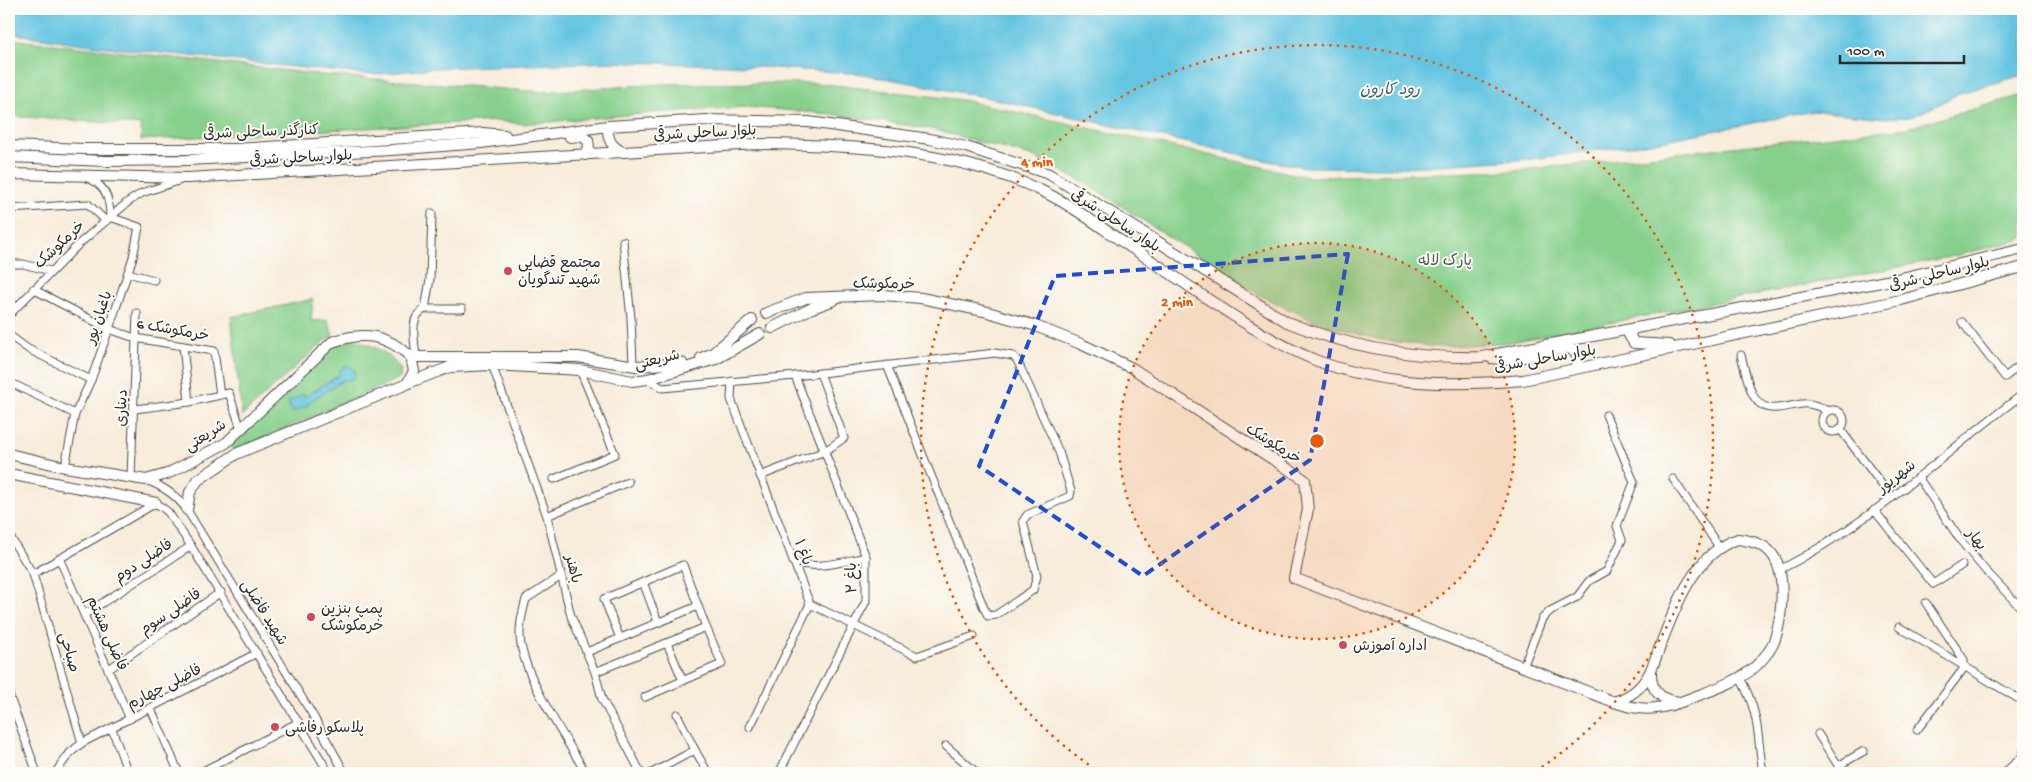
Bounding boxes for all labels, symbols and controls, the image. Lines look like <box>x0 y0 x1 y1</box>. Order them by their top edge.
scale bar <box>1840 32 1963 64</box>
text: 100 m <box>1846 43 1885 61</box>
water label: رود کارون <box>1360 81 1420 101</box>
street label: کنارگذر ساحلی شرقی <box>203 118 319 144</box>
street label: بلوار ساحلی شرقی <box>653 118 757 146</box>
street label: بلوار ساحلی شرقی <box>249 143 353 171</box>
text: 4 min <box>1020 154 1054 172</box>
street label: بلوار ساحلی شرقی <box>1067 183 1165 257</box>
street label: خرمکوشک <box>31 218 89 273</box>
street label: بلوار ساحلی شرقی <box>1886 250 1992 296</box>
park label: پارک لاله <box>1418 253 1472 271</box>
place label: مجتمع قضایی شهید تندگویان <box>518 255 601 290</box>
marker: مجتمع قضایی شهید تندگویان <box>502 265 514 277</box>
street label: خرمکوشک <box>853 275 915 295</box>
street label: باغبان پور <box>82 289 117 348</box>
text: 2 min <box>1161 294 1194 312</box>
street label: خرمکوشک 6 <box>135 316 210 346</box>
street label: بلوار ساحلی شرقی <box>1492 338 1598 378</box>
street label: شریعتی <box>633 347 682 375</box>
street label: دیناری <box>113 389 133 427</box>
street label: شریعتی <box>182 417 230 457</box>
street label: خرمکوشک <box>1242 421 1304 469</box>
centre of rings <box>1308 432 1326 450</box>
street label: شهریور <box>1874 457 1920 499</box>
street label: بهار <box>1961 525 1990 555</box>
street label: فاضلی دوم <box>111 536 177 588</box>
street label: باغ ۱ <box>789 537 816 568</box>
street label: باهنر <box>559 552 584 585</box>
street label: باغ ۲ <box>843 562 862 594</box>
street label: شهید فاضلی <box>236 577 291 649</box>
street label: فاضلی سوم <box>137 586 206 641</box>
street label: فاضلی هشتم <box>81 594 131 674</box>
place label: پمپ بنزین خرمکوشک <box>321 601 383 636</box>
marker: پمپ بنزین خرمکوشک <box>305 611 317 623</box>
street label: صباحی <box>54 630 82 675</box>
place label: اداره آموزش <box>1353 637 1427 656</box>
marker: اداره آموزش <box>1337 639 1349 651</box>
street label: فاضلی چهارم <box>125 661 205 714</box>
place label: پلاسکو رفاشی <box>285 720 364 738</box>
marker: پلاسکو رفاشی <box>269 721 281 733</box>

